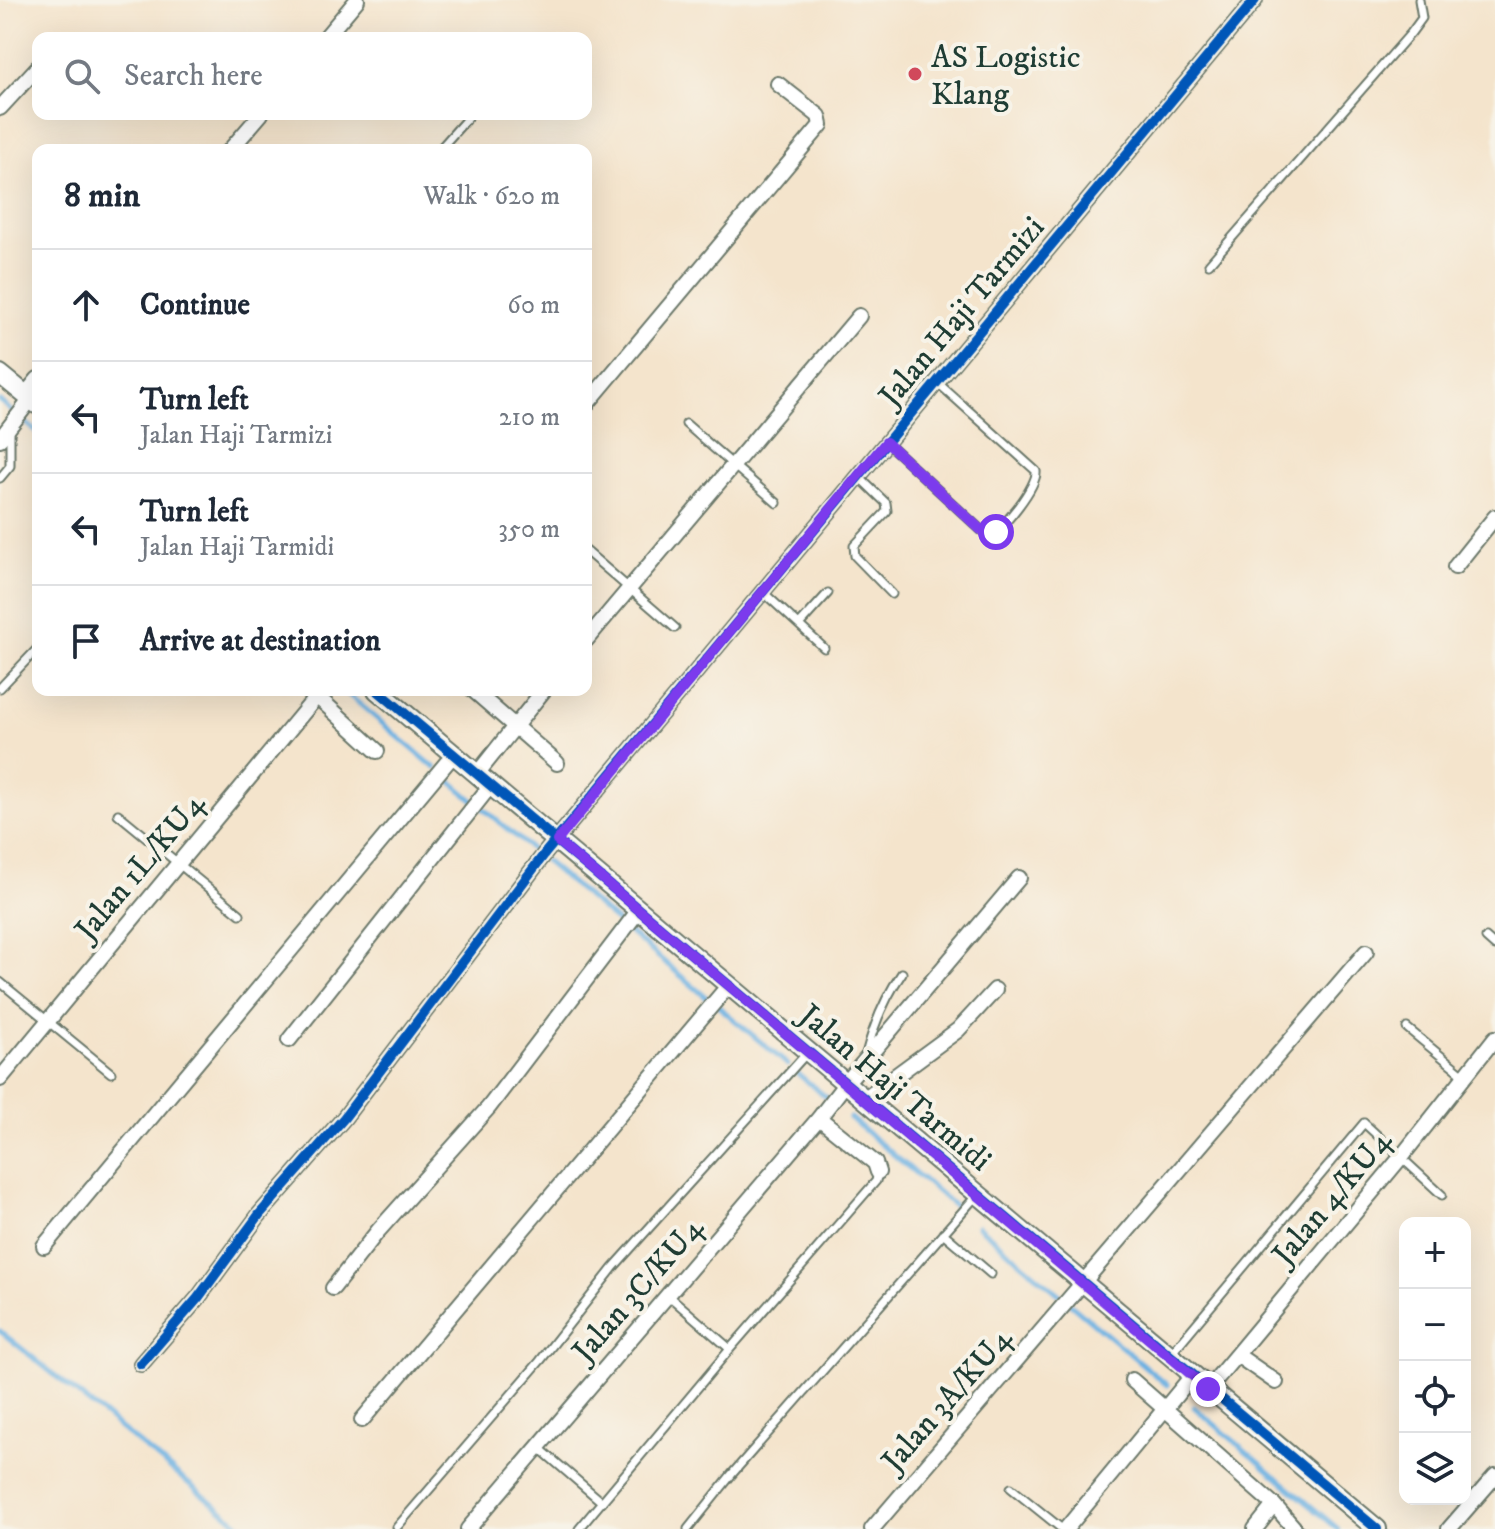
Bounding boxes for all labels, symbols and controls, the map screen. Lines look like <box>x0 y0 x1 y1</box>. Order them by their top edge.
search box <box>32 32 592 120</box>
place label: AS Logistic Klang <box>931 38 1080 115</box>
icon: search <box>60 54 104 98</box>
text: Search here <box>124 58 263 95</box>
marker: AS Logistic Klang <box>906 65 924 83</box>
text: 8 min <box>64 175 140 217</box>
text: Walk · 620 m <box>423 180 560 213</box>
street label: Jalan Haji Tarmizi <box>869 209 1054 418</box>
icon: ahead <box>64 283 108 327</box>
text: Continue <box>140 287 250 324</box>
text: 60 m <box>507 289 560 322</box>
text: Turn left <box>140 382 249 419</box>
icon: left <box>64 395 108 439</box>
text: 210 m <box>499 401 560 434</box>
text: Jalan Haji Tarmizi <box>140 419 333 452</box>
text: Turn left <box>140 494 249 531</box>
icon: left <box>64 507 108 551</box>
text: 350 m <box>498 513 560 546</box>
route start <box>978 514 1014 550</box>
text: Jalan Haji Tarmidi <box>140 531 334 564</box>
icon: arrive <box>64 619 108 663</box>
text: Arrive at destination <box>140 623 381 660</box>
street label: Jalan 1L/KU4 <box>65 785 214 952</box>
street label: Jalan Haji Tarmidi <box>788 994 999 1181</box>
street label: Jalan 4/KU4 <box>1262 1122 1401 1277</box>
street label: Jalan 3C/KU4 <box>563 1209 713 1373</box>
map controls <box>1399 1217 1471 1505</box>
button: + <box>1399 1217 1471 1289</box>
button: − <box>1399 1289 1471 1361</box>
street label: Jalan 3A/KU4 <box>872 1319 1022 1483</box>
button: locate <box>1399 1361 1471 1433</box>
route end <box>1190 1371 1226 1407</box>
button: layers <box>1399 1433 1471 1505</box>

